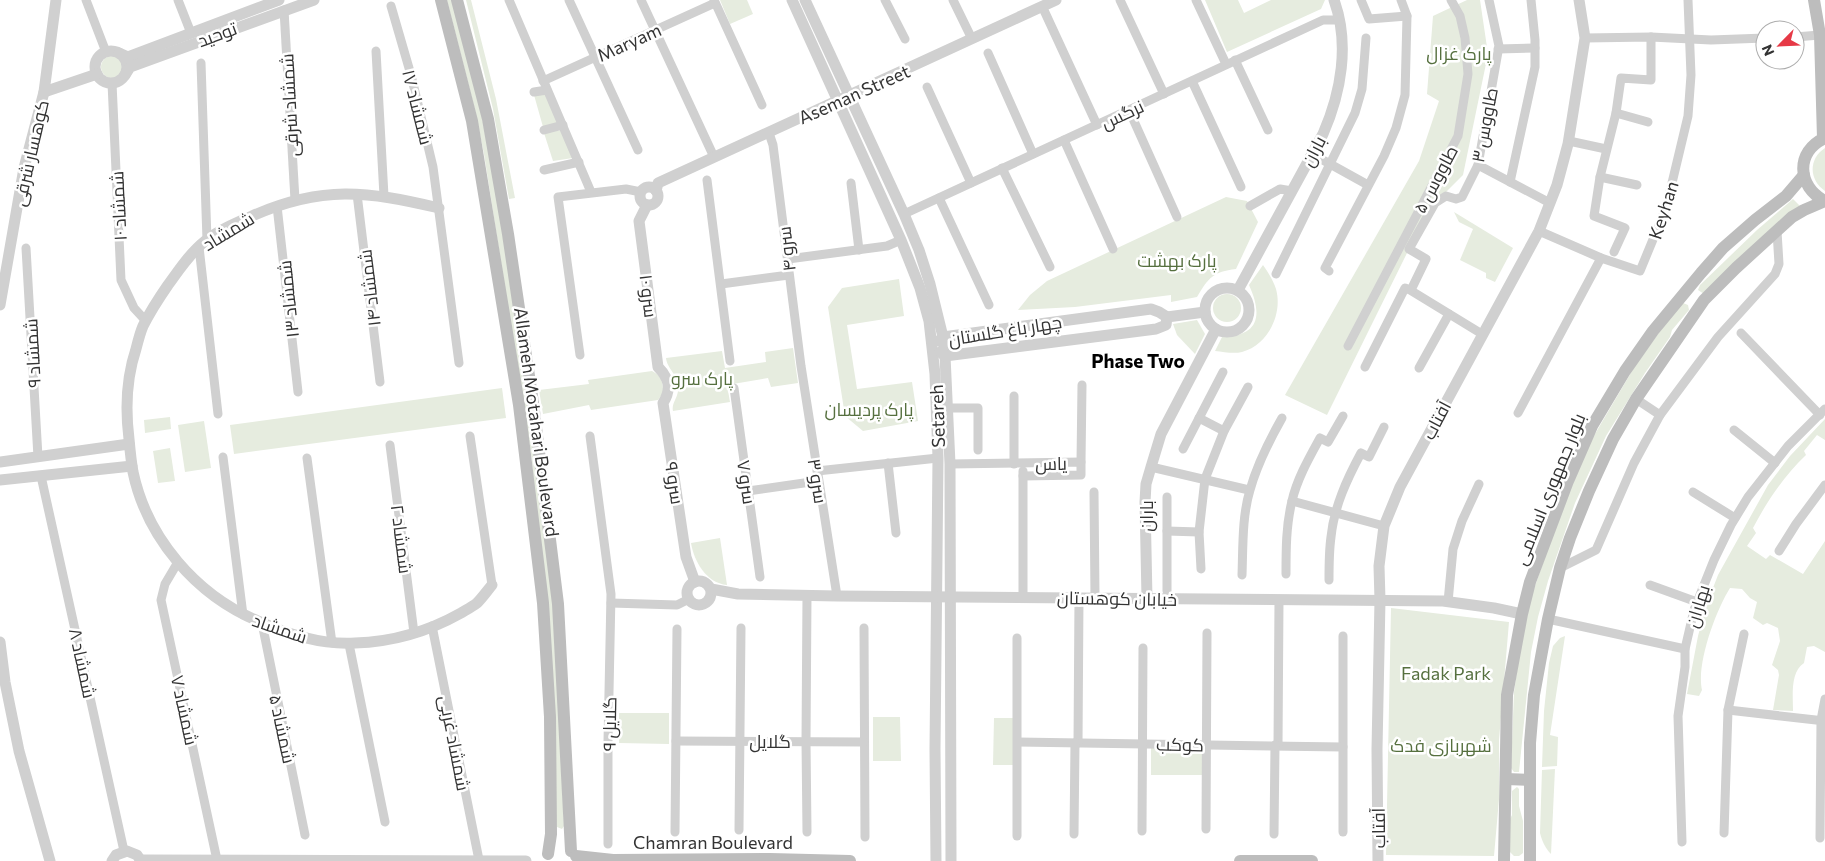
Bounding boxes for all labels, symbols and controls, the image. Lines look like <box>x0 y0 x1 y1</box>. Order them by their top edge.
street label: توحید <box>194 17 240 52</box>
street label: Maryam <box>594 18 664 66</box>
north arrow <box>1755 20 1805 70</box>
park label: پارک غزال <box>1426 42 1492 66</box>
text: N <box>1758 42 1778 59</box>
street label: شمشاد شرقی <box>275 53 304 157</box>
street label: Aseman Street <box>795 60 913 128</box>
street label: شمشاد ۱۷ <box>398 67 438 147</box>
street label: طاووس ۳ <box>1466 86 1503 164</box>
street label: نرگس <box>1097 95 1147 134</box>
street label: کوهسار شرقی <box>7 98 54 208</box>
street label: باران <box>1296 132 1331 171</box>
street label: طاووس ۵ <box>1408 141 1463 217</box>
street label: شمشاد ۱۰ <box>105 170 131 242</box>
street label: Keyhan <box>1643 178 1683 242</box>
street label: شمشاد <box>198 207 258 255</box>
street label: سرو ۴ <box>772 225 801 273</box>
street label: شمشاد ۱۴ <box>353 248 385 328</box>
park label: پارک بهشت <box>1137 249 1217 273</box>
street label: شمشاد ۱۳ <box>273 259 303 339</box>
street label: سرو ۱۰ <box>634 273 663 319</box>
street label: Allameh Motahari Boulevard <box>510 306 564 538</box>
street label: چهار باغ گلستان <box>947 310 1064 352</box>
street label: شمشاد ۹ <box>19 318 45 388</box>
district label: Phase Two <box>1091 349 1185 372</box>
park label: پارک سرو <box>671 367 733 391</box>
street label: Setareh <box>925 384 949 448</box>
street label: آفتاب <box>1417 397 1455 443</box>
park label: پارک پردیسان <box>825 398 914 422</box>
street label: بلوار جمهوری اسلامی <box>1509 410 1590 568</box>
street label: یاس <box>1035 452 1067 475</box>
street label: سرو ۳ <box>803 457 832 505</box>
street label: سرو ۷ <box>732 458 761 506</box>
street label: سرو ۹ <box>660 460 689 506</box>
street label: باران <box>1135 500 1158 532</box>
street label: شمشاد ۲ <box>387 503 417 575</box>
street label: بهاران <box>1680 582 1715 630</box>
street label: خیابان کوهستان <box>1057 586 1177 611</box>
street label: شمشاد <box>250 608 310 648</box>
street label: شمشاد ۸ <box>65 626 101 700</box>
park label: Fadak Park <box>1401 662 1491 684</box>
street label: شمشاد ۷ <box>167 673 203 747</box>
street label: شمشاد ۵ <box>265 693 301 765</box>
street label: شمشاد غربی <box>434 693 475 793</box>
street label: گلایل ۹ <box>598 697 621 751</box>
street label: گلایل <box>749 730 791 753</box>
street label: کوکب <box>1156 733 1204 756</box>
park label: شهربازی فدک <box>1390 734 1492 757</box>
street label: آفتاب <box>1367 807 1389 848</box>
street label: Chamran Boulevard <box>633 831 793 853</box>

